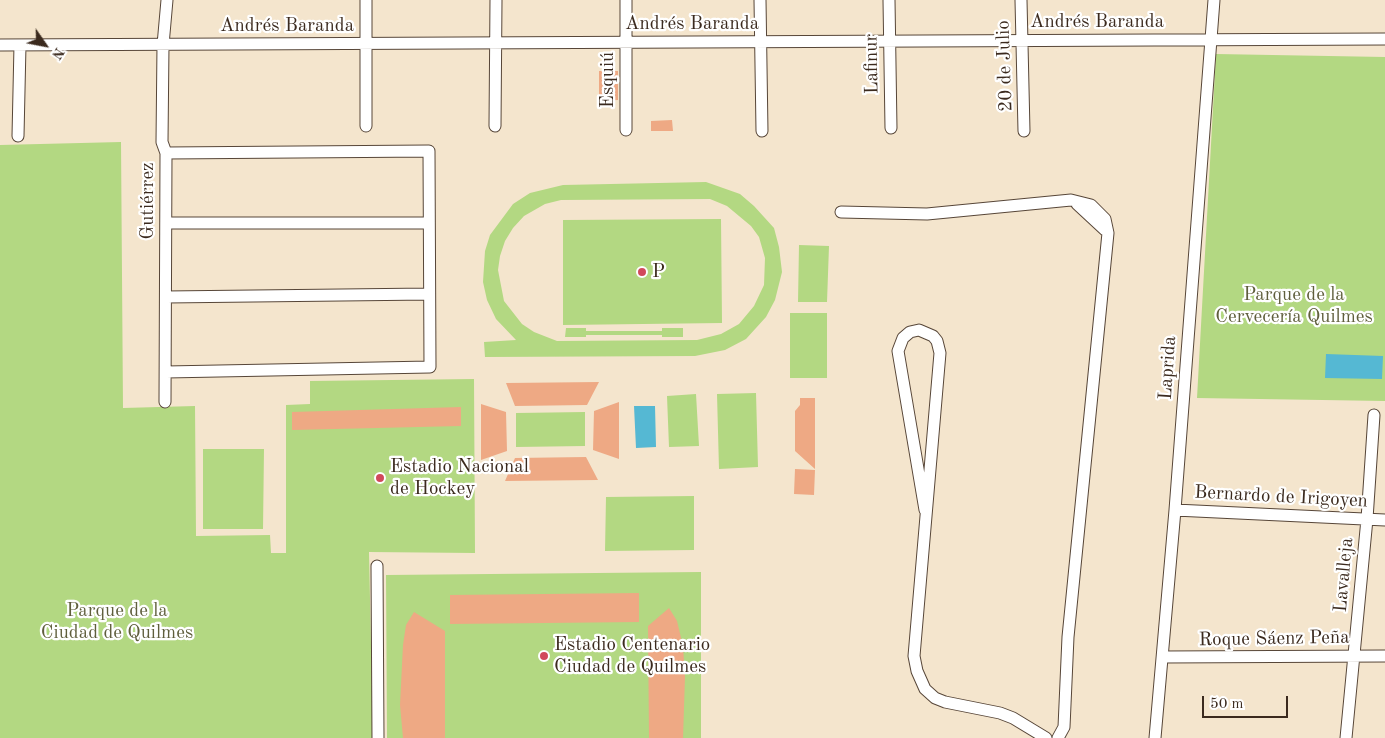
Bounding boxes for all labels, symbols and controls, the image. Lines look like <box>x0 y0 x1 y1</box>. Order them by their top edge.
street label: Andrés Baranda <box>1030 11 1164 33</box>
street label: Andrés Baranda <box>625 13 759 35</box>
street label: Andrés Baranda <box>220 15 354 37</box>
north arrow <box>20 20 70 70</box>
street label: 20 de Julio <box>992 20 1018 112</box>
street label: Lafinur <box>860 34 884 94</box>
text: N <box>49 45 66 61</box>
street label: Esquiú <box>597 52 619 108</box>
street label: Gutiérrez <box>137 162 159 240</box>
place label: P <box>652 261 665 283</box>
marker: P <box>636 266 648 278</box>
park label: Parque de la Cervecería Quilmes <box>1215 284 1373 328</box>
street label: Laprida <box>1154 335 1182 401</box>
place label: Estadio Nacional de Hockey <box>390 456 529 500</box>
marker: Estadio Nacional de Hockey <box>374 472 386 484</box>
street label: Bernardo de Irigoyen <box>1194 481 1368 513</box>
street label: Lavalleja <box>1329 537 1359 613</box>
park label: Parque de la Ciudad de Quilmes <box>41 600 193 644</box>
street label: Roque Sáenz Peña <box>1198 626 1350 652</box>
place label: Estadio Centenario Ciudad de Quilmes <box>554 634 710 678</box>
marker: Estadio Centenario Ciudad de Quilmes <box>538 650 550 662</box>
scale bar <box>1205 686 1291 718</box>
text: 50 m <box>1210 697 1244 712</box>

